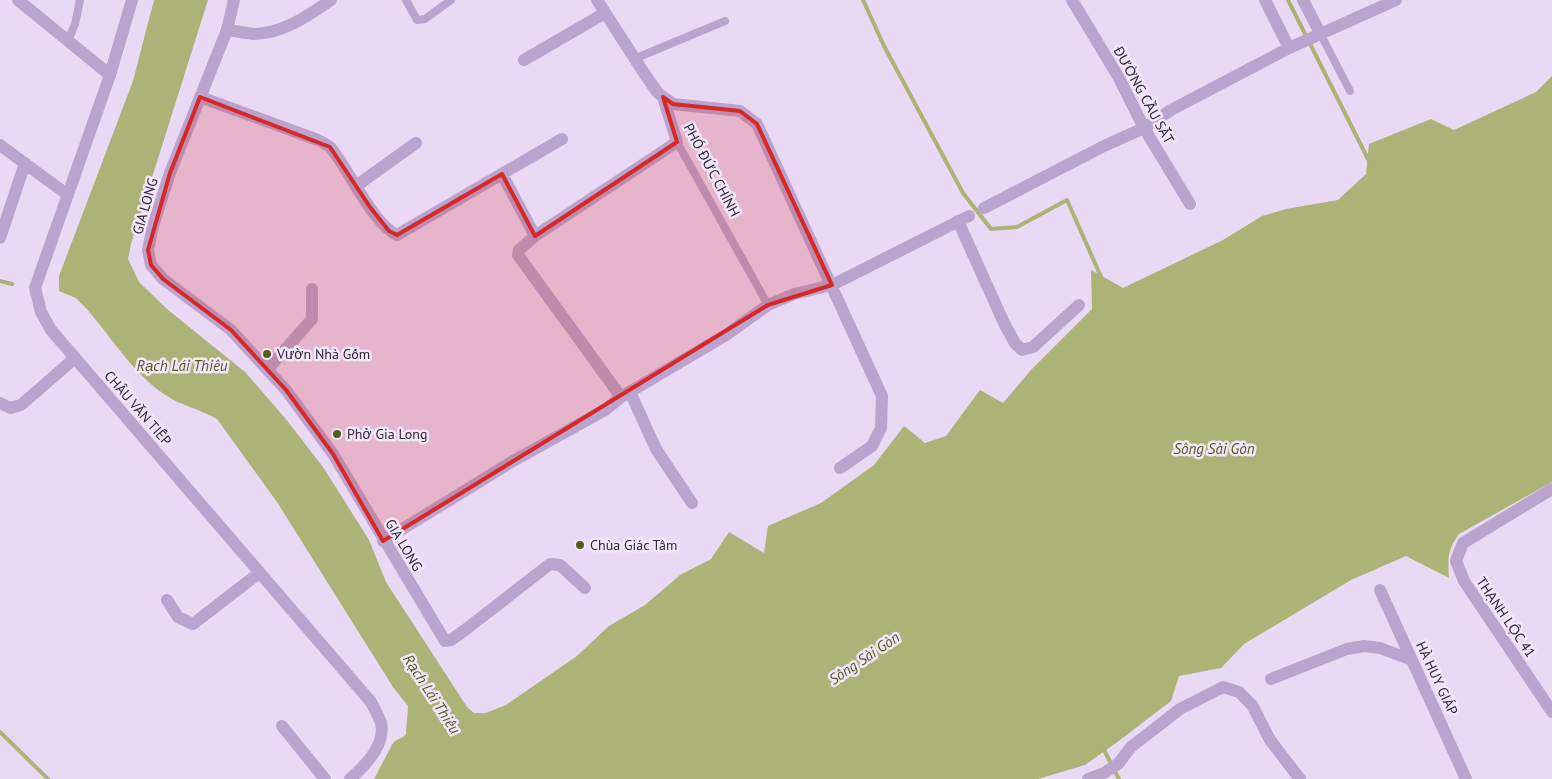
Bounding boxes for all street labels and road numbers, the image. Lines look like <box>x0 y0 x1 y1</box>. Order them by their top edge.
street label: ĐƯỜNG CẦU SẮT <box>1109 42 1178 147</box>
street label: PHÓ ĐỨC CHÍNH <box>680 120 744 220</box>
street label: GIA LONG <box>128 176 162 236</box>
street label: CHÂU VĂN TIẾP <box>101 367 176 449</box>
street label: GIA LONG <box>381 516 427 574</box>
street label: THẠNH LỘC 41 <box>1472 573 1540 661</box>
street label: HÀ HUY GIÁP <box>1412 638 1462 718</box>

